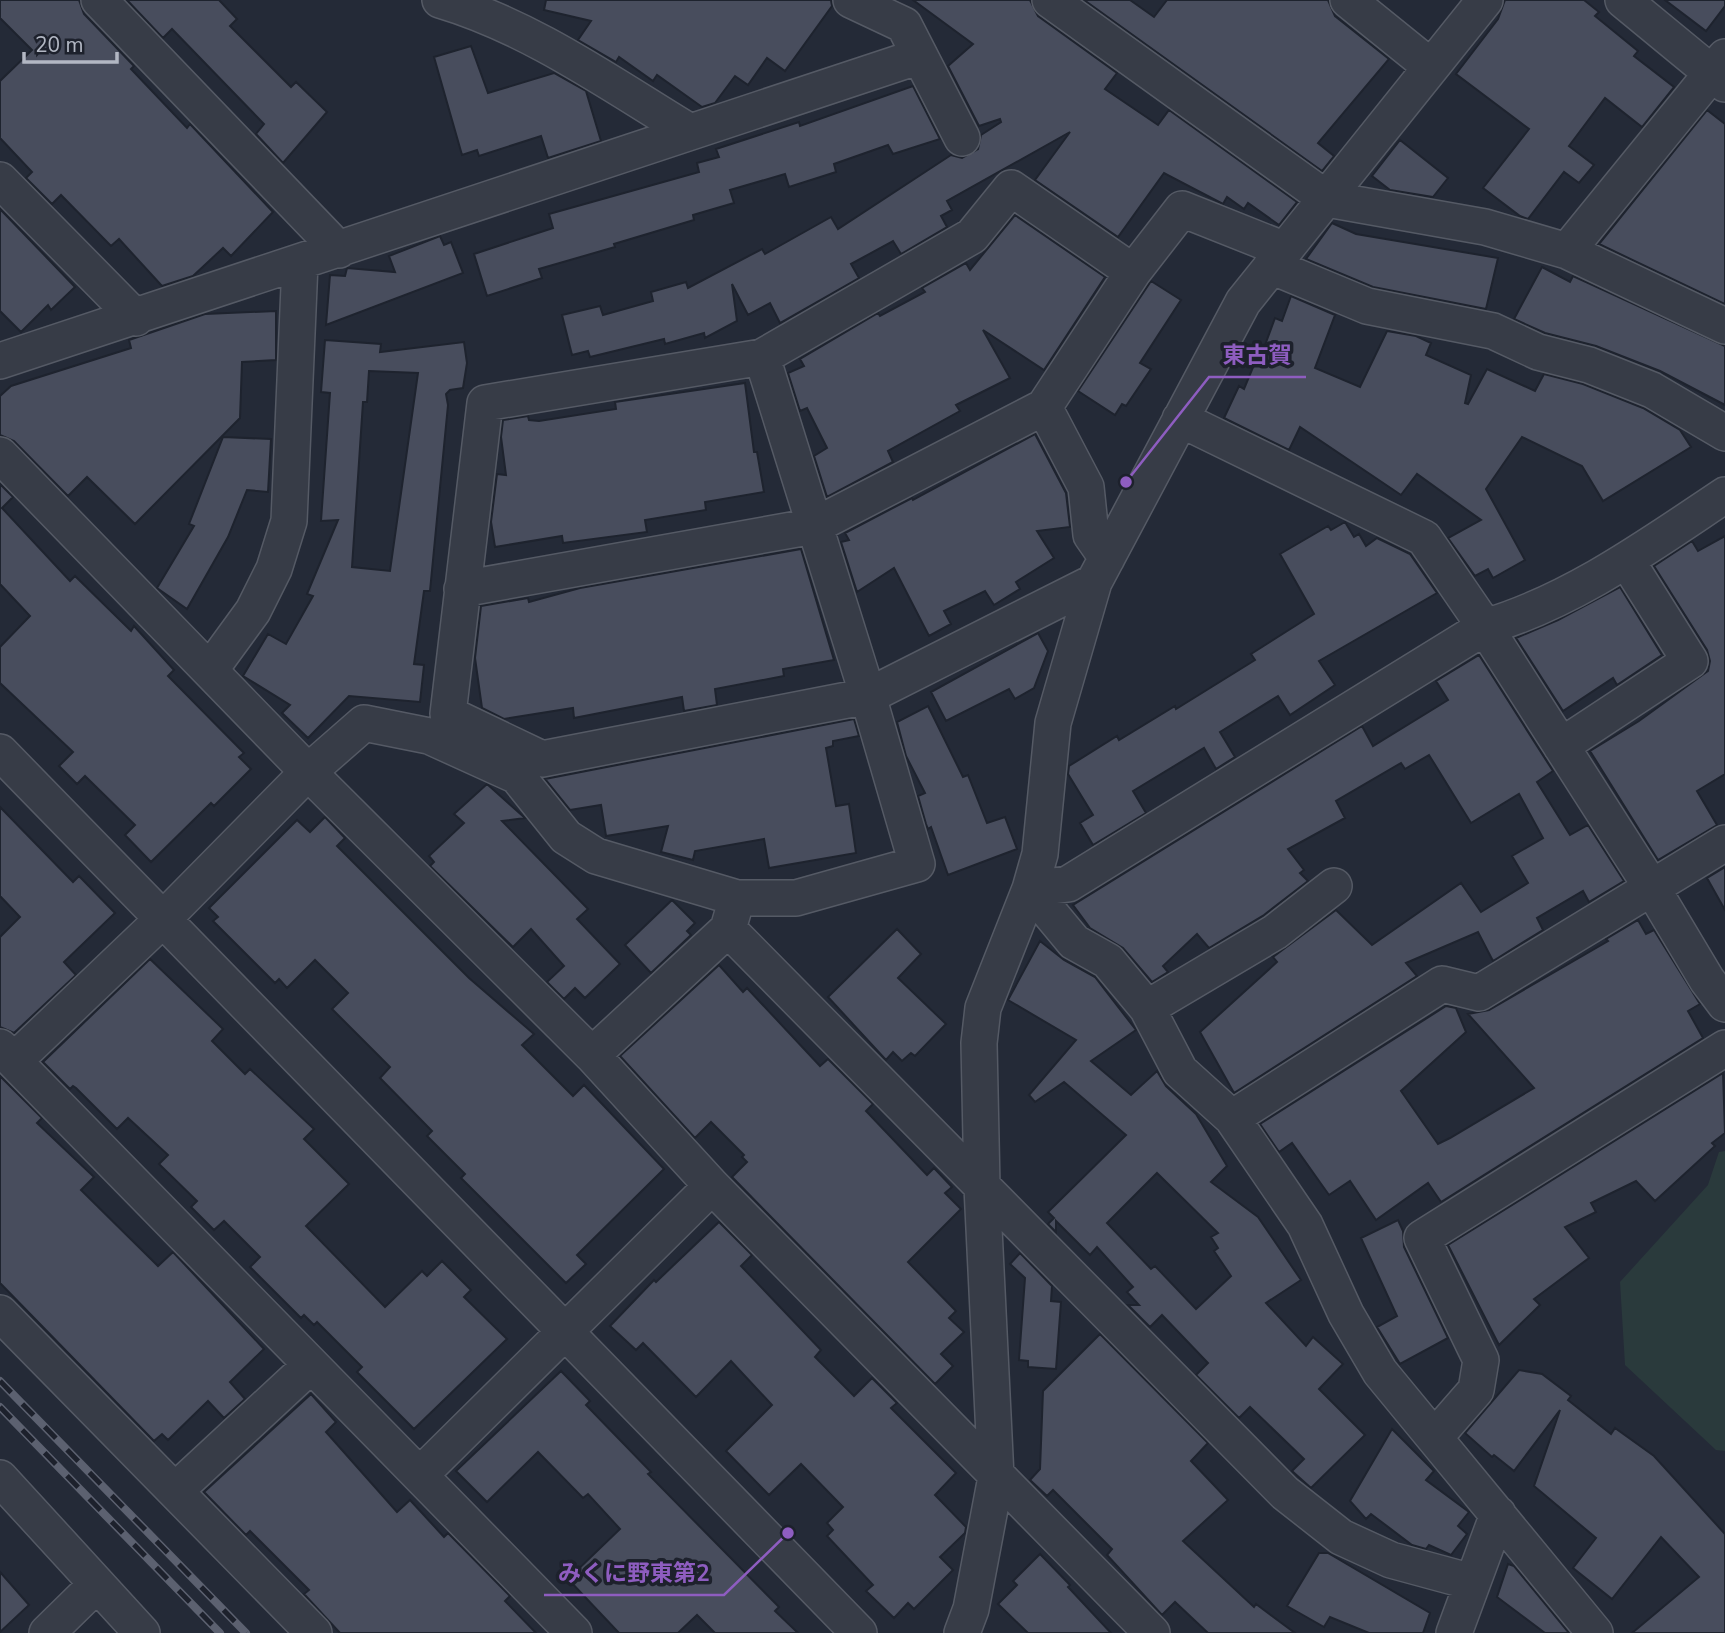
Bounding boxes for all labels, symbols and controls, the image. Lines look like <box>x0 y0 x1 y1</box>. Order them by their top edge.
scale bar <box>24 21 117 65</box>
text: 20 m <box>35 31 84 59</box>
callout: 東古賀 <box>1209 333 1306 377</box>
text: 東古賀 <box>1223 340 1292 371</box>
callout: みくに野東第2 <box>544 1551 724 1595</box>
text: みくに野東第2 <box>558 1558 710 1589</box>

